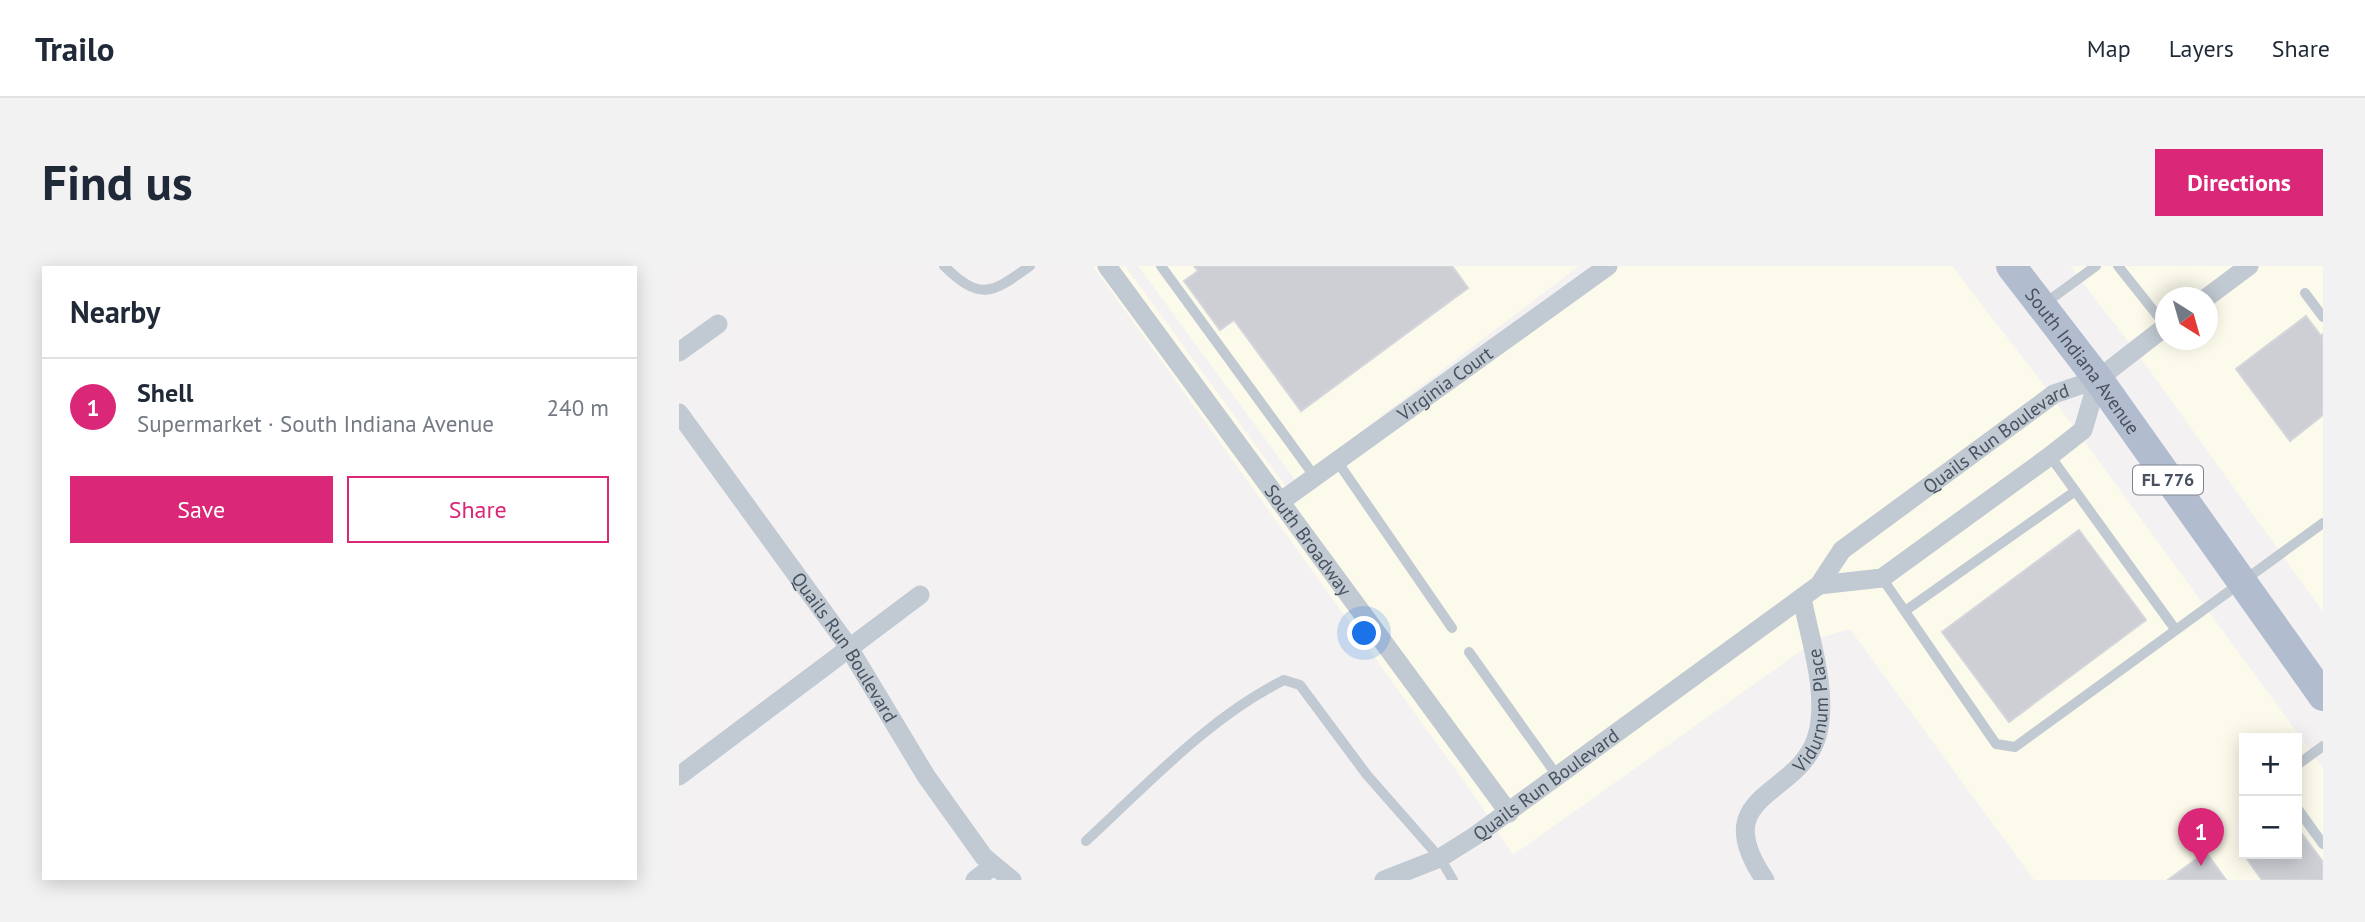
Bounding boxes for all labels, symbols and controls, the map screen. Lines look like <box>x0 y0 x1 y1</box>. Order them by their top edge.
text: Trailo <box>35 27 115 70</box>
text: Map <box>2087 33 2131 64</box>
text: Layers <box>2169 33 2234 64</box>
text: Share <box>2272 33 2330 64</box>
button: Directions <box>2155 149 2323 216</box>
text: Find us <box>42 150 193 214</box>
street label: South Indiana Avenue <box>2020 283 2145 439</box>
north arrow <box>2155 287 2218 350</box>
text: Nearby <box>70 292 160 331</box>
street label: Virginia Court <box>1392 341 1498 426</box>
text: Shell <box>137 376 193 409</box>
street label: Quails Run Boulevard <box>1918 378 2072 498</box>
text: 1 <box>86 393 100 422</box>
text: 240 m <box>547 393 609 422</box>
text: Supermarket · South Indiana Avenue <box>137 409 494 438</box>
road number: FL 776 <box>2133 466 2203 495</box>
button: Save <box>70 476 333 543</box>
button: Share <box>347 476 609 543</box>
street label: South Broadway <box>1260 480 1357 600</box>
street label: Quails Run Boulevard <box>787 567 903 727</box>
your location <box>1347 616 1381 650</box>
street label: Vidurnum Place <box>1787 647 1833 778</box>
street label: Quails Run Boulevard <box>1468 723 1623 846</box>
map controls <box>2239 733 2302 859</box>
button: + <box>2239 733 2302 796</box>
button: − <box>2239 796 2302 859</box>
pin: 1 <box>2178 808 2224 866</box>

